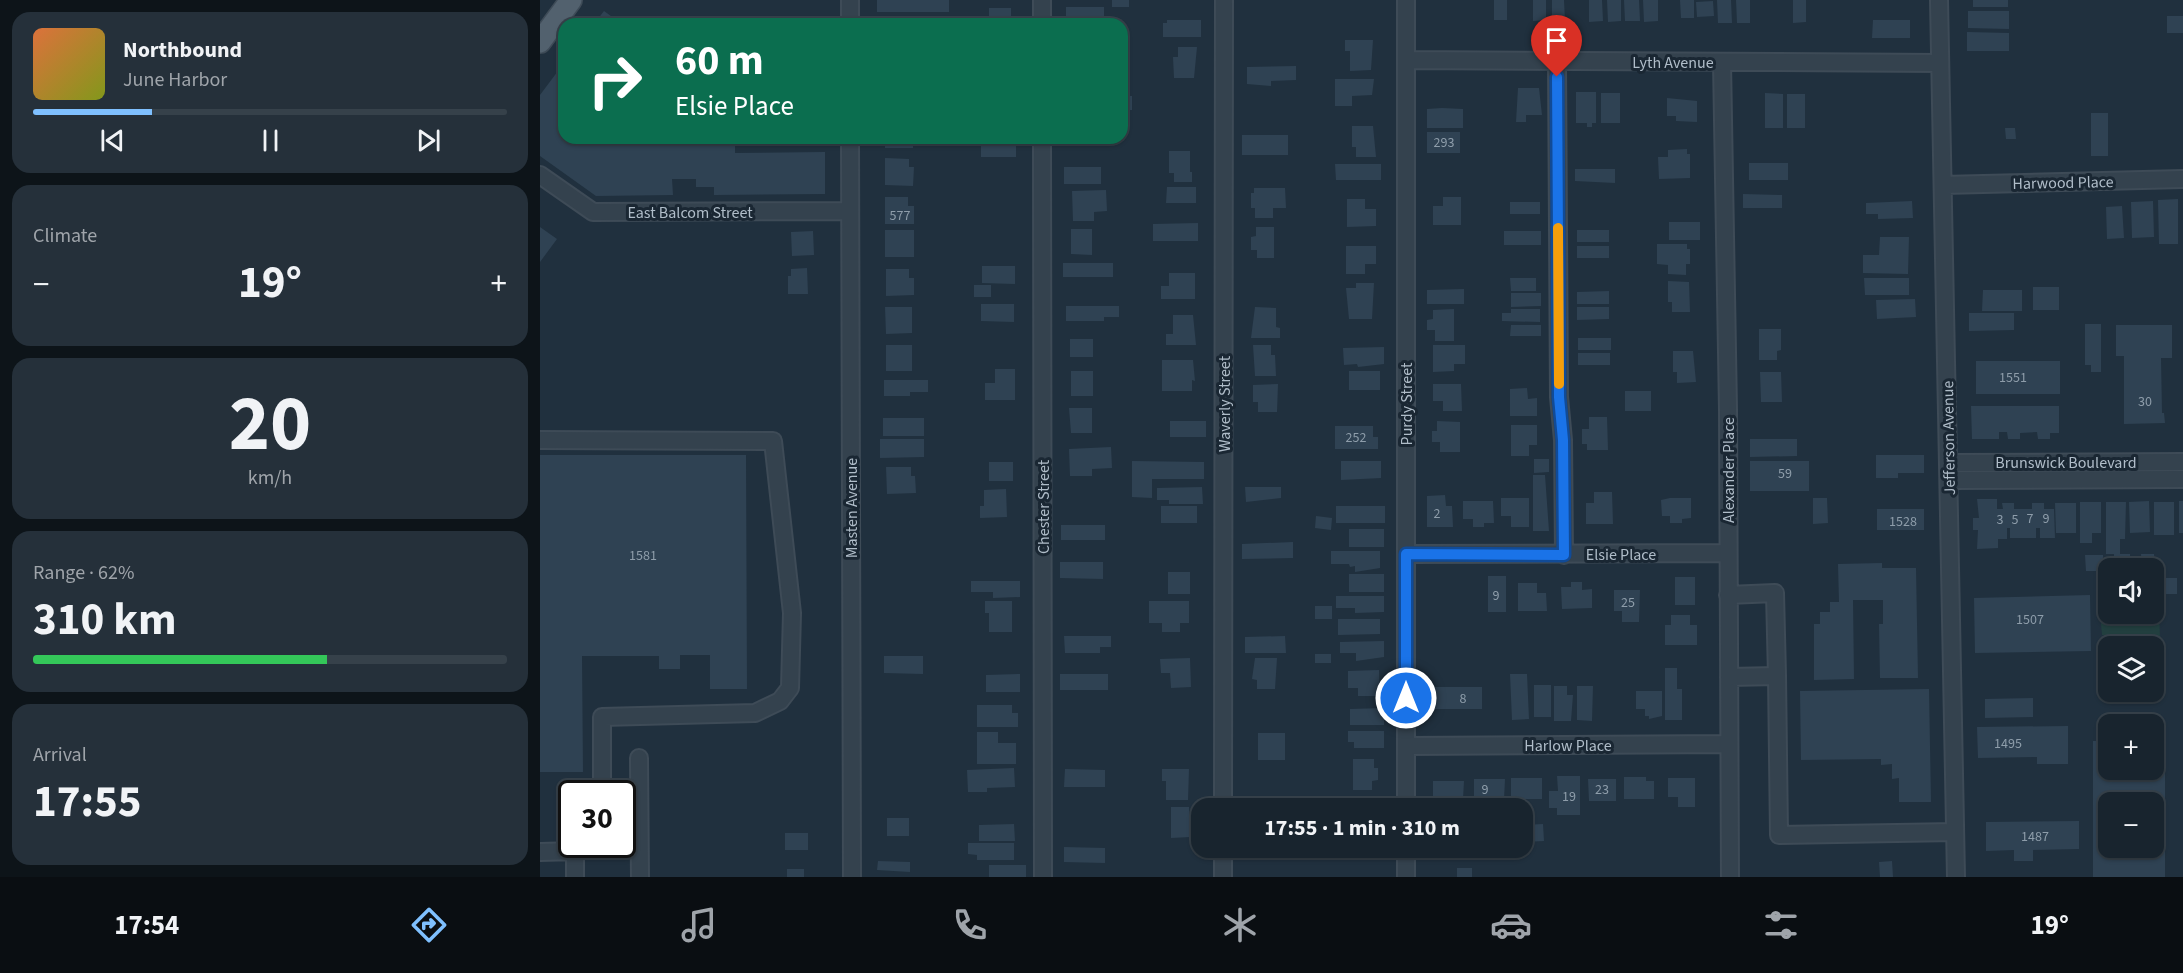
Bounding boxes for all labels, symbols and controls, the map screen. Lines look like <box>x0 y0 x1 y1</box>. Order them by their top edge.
pin <box>1531 15 1582 77</box>
icon: arrive <box>1540 24 1573 57</box>
text: 60 m <box>675 31 764 91</box>
text: Northbound <box>123 34 242 66</box>
icon: right <box>576 42 654 120</box>
street label: Lyth Avenue <box>1632 52 1714 74</box>
text: June Harbor <box>123 66 227 94</box>
text: Elsie Place <box>675 87 794 126</box>
icon: previous <box>96 124 129 157</box>
icon: pause <box>254 124 287 157</box>
icon: next <box>412 124 445 157</box>
house number: 293 <box>1434 133 1454 153</box>
street label: Harwood Place <box>2012 171 2114 195</box>
street label: East Balcom Street <box>627 202 753 224</box>
house number: 577 <box>890 206 910 226</box>
text: Climate <box>33 222 97 250</box>
text: 19° <box>238 251 302 315</box>
text: − <box>33 261 49 308</box>
text: + <box>491 261 507 308</box>
street label: Waverly Street <box>1214 355 1236 452</box>
street label: Purdy Street <box>1396 362 1418 445</box>
house number: 1551 <box>1999 368 2027 388</box>
text: 20 <box>229 369 311 480</box>
street label: Jefferson Avenue <box>1937 380 1961 496</box>
house number: 30 <box>2138 392 2152 412</box>
street label: Alexander Place <box>1718 417 1740 523</box>
house number: 252 <box>1346 428 1366 448</box>
street label: Brunswick Boulevard <box>1995 452 2137 474</box>
street label: Masten Avenue <box>841 458 863 558</box>
street label: Chester Street <box>1033 459 1055 554</box>
text: km/h <box>248 464 292 492</box>
house number: 59 <box>1778 464 1792 484</box>
house number: 2 <box>1434 504 1441 524</box>
house number: 7 <box>2027 509 2034 529</box>
house number: 9 <box>2043 509 2050 529</box>
house number: 3 <box>1997 510 2004 530</box>
house number: 5 <box>2012 510 2019 530</box>
house number: 1528 <box>1889 512 1917 532</box>
street label: Elsie Place <box>1586 544 1656 566</box>
house number: 1581 <box>629 546 657 566</box>
map controls <box>2098 558 2164 858</box>
button: sound <box>2098 558 2164 624</box>
text: Range · 62% <box>33 559 134 587</box>
house number: 9 <box>1493 586 1500 606</box>
text: 310 km <box>33 588 177 652</box>
house number: 25 <box>1621 593 1635 613</box>
house number: 1507 <box>2016 610 2044 630</box>
button: layers <box>2098 636 2164 702</box>
position arrow <box>1374 666 1438 730</box>
house number: 8 <box>1460 689 1467 709</box>
button: + <box>2098 714 2164 780</box>
house number: 1495 <box>1994 734 2022 754</box>
street label: Harlow Place <box>1524 735 1612 757</box>
text: Arrival <box>33 741 87 769</box>
text: 17:55 <box>33 770 142 834</box>
speed limit sign: 30 <box>558 780 636 858</box>
house number: 9 <box>1482 780 1489 800</box>
house number: 23 <box>1595 780 1609 800</box>
house number: 19 <box>1562 787 1576 807</box>
button: − <box>2098 792 2164 858</box>
text: 17:55 · 1 min · 310 m <box>1264 812 1460 844</box>
house number: 1487 <box>2021 827 2049 847</box>
icon: directions <box>408 904 450 946</box>
icon: music <box>678 904 720 946</box>
icon: phone <box>949 904 991 946</box>
icon: climate <box>1219 904 1261 946</box>
icon: car <box>1490 904 1532 946</box>
icon: filters <box>1760 904 1802 946</box>
text: 17:54 <box>114 906 179 945</box>
text: 19° <box>2030 906 2069 945</box>

